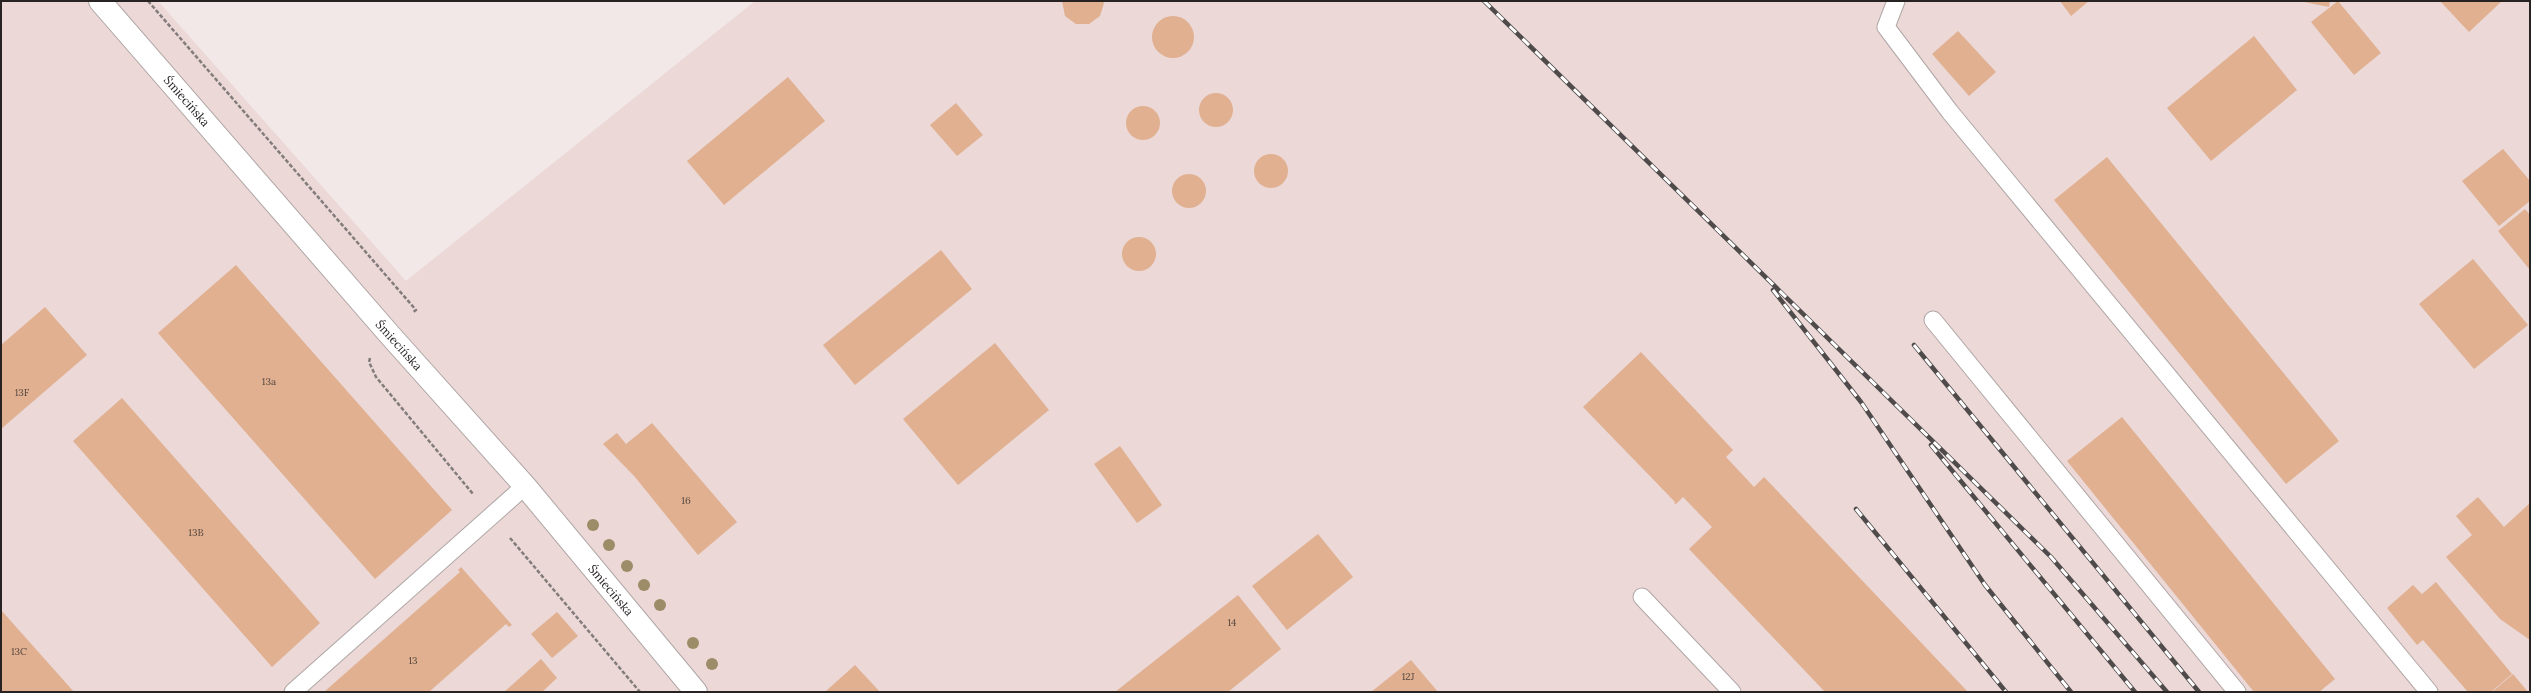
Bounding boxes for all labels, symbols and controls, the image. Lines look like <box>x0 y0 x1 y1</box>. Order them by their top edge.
street label: Śmiecińska <box>161 72 213 130</box>
street label: Śmiecińska <box>373 317 425 373</box>
house number: 13a <box>262 375 276 388</box>
house number: 13F <box>15 386 30 399</box>
house number: 16 <box>681 494 691 507</box>
house number: 13B <box>188 526 204 539</box>
street label: Śmiecińska <box>585 561 637 619</box>
house number: 14 <box>1227 616 1237 629</box>
house number: 13C <box>11 645 27 658</box>
house number: 13 <box>408 654 418 667</box>
house number: 12J <box>1402 670 1415 683</box>

